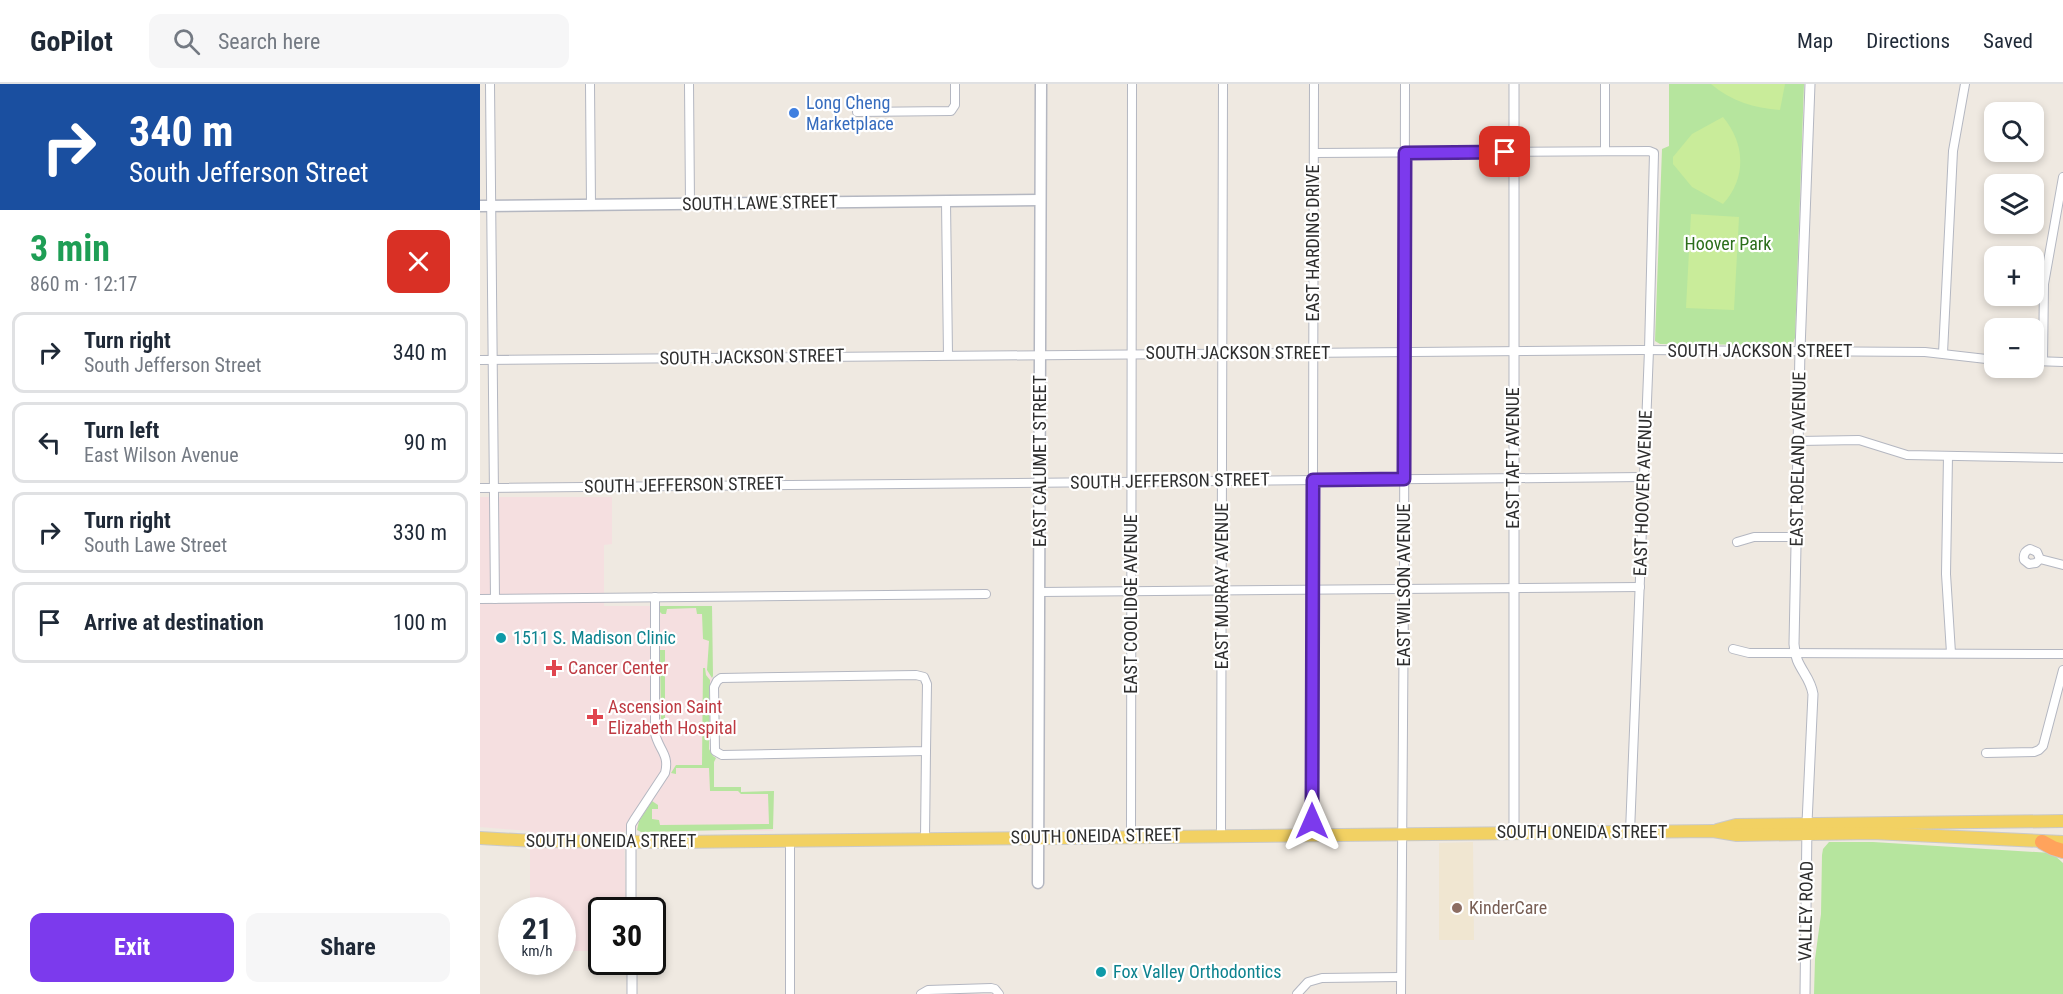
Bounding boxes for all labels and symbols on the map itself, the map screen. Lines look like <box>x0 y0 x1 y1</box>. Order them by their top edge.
place label: Long Cheng Marketplace <box>806 92 894 134</box>
marker: Long Cheng Marketplace <box>787 106 801 120</box>
pin <box>1479 126 1530 177</box>
street label: EAST HARDING DRIVE <box>1302 164 1323 322</box>
street label: SOUTH LAWE STREET <box>682 191 838 214</box>
park label: Hoover Park <box>1685 233 1771 254</box>
street label: SOUTH JACKSON STREET <box>1668 340 1852 361</box>
street label: SOUTH JACKSON STREET <box>1146 342 1330 363</box>
street label: SOUTH JACKSON STREET <box>659 344 845 369</box>
street label: EAST ROELAND AVENUE <box>1785 371 1810 546</box>
street label: EAST CALUMET STREET <box>1029 375 1050 547</box>
street label: EAST TAFT AVENUE <box>1502 387 1523 529</box>
street label: EAST HOOVER AVENUE <box>1629 410 1656 576</box>
street label: SOUTH JEFFERSON STREET <box>1070 468 1270 493</box>
street label: SOUTH JEFFERSON STREET <box>584 472 784 497</box>
street label: EAST MURRAY AVENUE <box>1211 503 1232 669</box>
street label: EAST WILSON AVENUE <box>1393 504 1414 666</box>
street label: EAST COOLIDGE AVENUE <box>1120 514 1141 694</box>
place label: 1511 S. Madison Clinic <box>513 627 676 648</box>
marker: 1511 S. Madison Clinic <box>494 631 508 645</box>
place label: Cancer Center <box>568 657 669 678</box>
marker: Cancer Center <box>545 659 563 677</box>
place label: Ascension Saint Elizabeth Hospital <box>608 696 737 738</box>
marker: Ascension Saint Elizabeth Hospital <box>586 708 604 726</box>
position arrow <box>1280 789 1344 853</box>
street label: SOUTH ONEIDA STREET <box>1497 821 1667 842</box>
street label: SOUTH ONEIDA STREET <box>1011 824 1181 847</box>
street label: SOUTH ONEIDA STREET <box>526 830 696 851</box>
street label: VALLEY ROAD <box>1794 861 1817 961</box>
speed limit sign: 30 <box>588 897 666 975</box>
place label: KinderCare <box>1469 897 1547 918</box>
marker: KinderCare <box>1450 901 1464 915</box>
place label: Fox Valley Orthodontics <box>1113 961 1281 982</box>
marker: Fox Valley Orthodontics <box>1094 965 1108 979</box>

